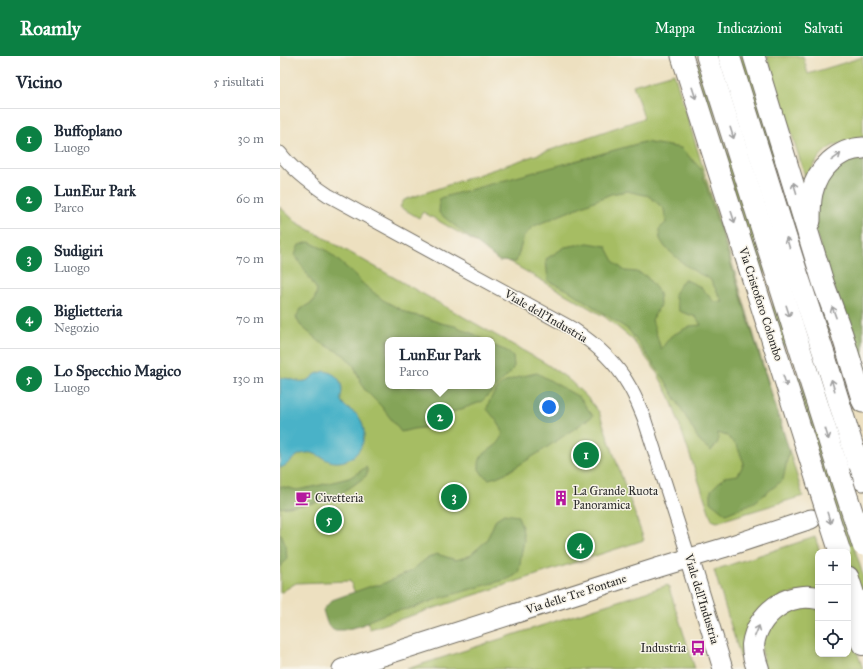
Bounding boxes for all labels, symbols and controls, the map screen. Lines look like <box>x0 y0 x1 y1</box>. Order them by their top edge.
text: Roamly <box>20 17 81 40</box>
text: Mappa <box>655 20 695 37</box>
text: Indicazioni <box>717 20 782 37</box>
text: Salvati <box>804 20 843 37</box>
text: Vicino <box>16 72 62 93</box>
text: 5 risultati <box>213 74 264 90</box>
one-way arrow <box>691 86 698 99</box>
text: Buffoplano <box>54 122 122 140</box>
one-way arrow <box>729 127 736 140</box>
text: 1 <box>26 131 32 147</box>
text: 30 m <box>238 131 264 147</box>
text: Luogo <box>54 140 90 156</box>
one-way arrow <box>831 153 842 161</box>
one-way arrow <box>791 181 798 194</box>
text: LunEur Park <box>54 182 136 200</box>
text: 2 <box>26 191 32 207</box>
text: 60 m <box>236 191 264 207</box>
text: Parco <box>54 200 84 216</box>
one-way arrow <box>730 210 737 223</box>
one-way arrow <box>784 236 791 249</box>
text: Sudigiri <box>54 242 103 260</box>
street label: Via Cristoforo Colombo <box>736 244 786 363</box>
text: 3 <box>26 251 32 267</box>
text: 70 m <box>236 251 264 267</box>
text: Luogo <box>54 260 90 276</box>
street label: Viale dell'Industria <box>501 286 591 346</box>
text: Biglietteria <box>54 302 122 320</box>
one-way arrow <box>785 304 792 317</box>
one-way arrow <box>829 306 837 318</box>
text: 4 <box>25 311 33 327</box>
text: 70 m <box>236 311 264 327</box>
text: Negozio <box>54 320 99 336</box>
popup <box>385 337 495 389</box>
text: LunEur Park <box>399 346 481 364</box>
text: Lo Specchio Magico <box>54 362 181 380</box>
text: Parco <box>399 364 429 380</box>
text: 5 <box>26 371 32 387</box>
text: 130 m <box>232 371 264 387</box>
one-way arrow <box>782 374 789 387</box>
one-way arrow <box>829 378 836 391</box>
text: Luogo <box>54 380 90 396</box>
your location <box>539 397 559 417</box>
pin: 2 <box>427 402 453 432</box>
one-way arrow <box>824 428 831 441</box>
pin: 1 <box>573 440 599 470</box>
pin: 3 <box>441 482 467 512</box>
place label: La Grande Ruota Panoramica <box>573 484 659 512</box>
cafe icon: Civetteria <box>294 489 312 507</box>
building icon: La Grande Ruota Panoramica <box>552 489 570 507</box>
place label: Civetteria <box>315 491 364 505</box>
pin: 5 <box>316 505 342 535</box>
one-way arrow <box>826 511 833 524</box>
pin: 4 <box>567 531 593 561</box>
map controls <box>815 549 851 657</box>
button: + <box>815 549 851 585</box>
street label: Viale dell'Industria <box>681 551 723 647</box>
street label: Via delle Tre Fontane <box>523 571 628 617</box>
button: − <box>815 585 851 621</box>
button: locate <box>815 621 851 657</box>
one-way arrow <box>754 626 762 638</box>
bus stop icon: Industria <box>689 639 707 657</box>
place label: Industria <box>640 641 687 655</box>

